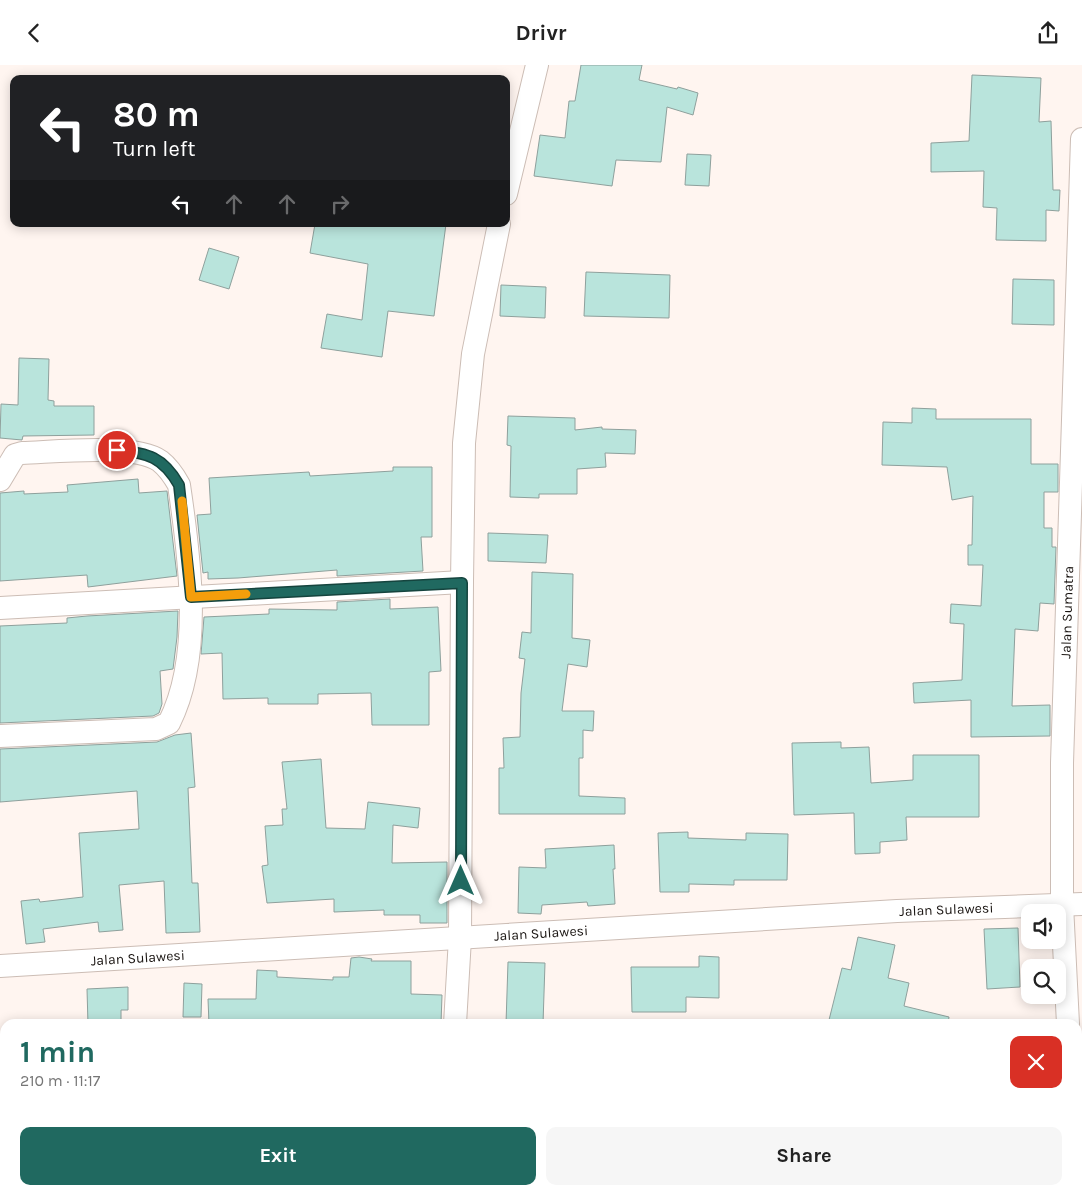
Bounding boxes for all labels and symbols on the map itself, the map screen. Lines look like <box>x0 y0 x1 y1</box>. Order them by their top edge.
pin <box>96 429 138 471</box>
street label: Jalan Sumatra <box>1057 566 1077 659</box>
position arrow <box>434 854 486 906</box>
street label: Jalan Sulawesi <box>899 899 994 919</box>
street label: Jalan Sulawesi <box>493 921 589 944</box>
street label: Jalan Sulawesi <box>90 946 185 969</box>

